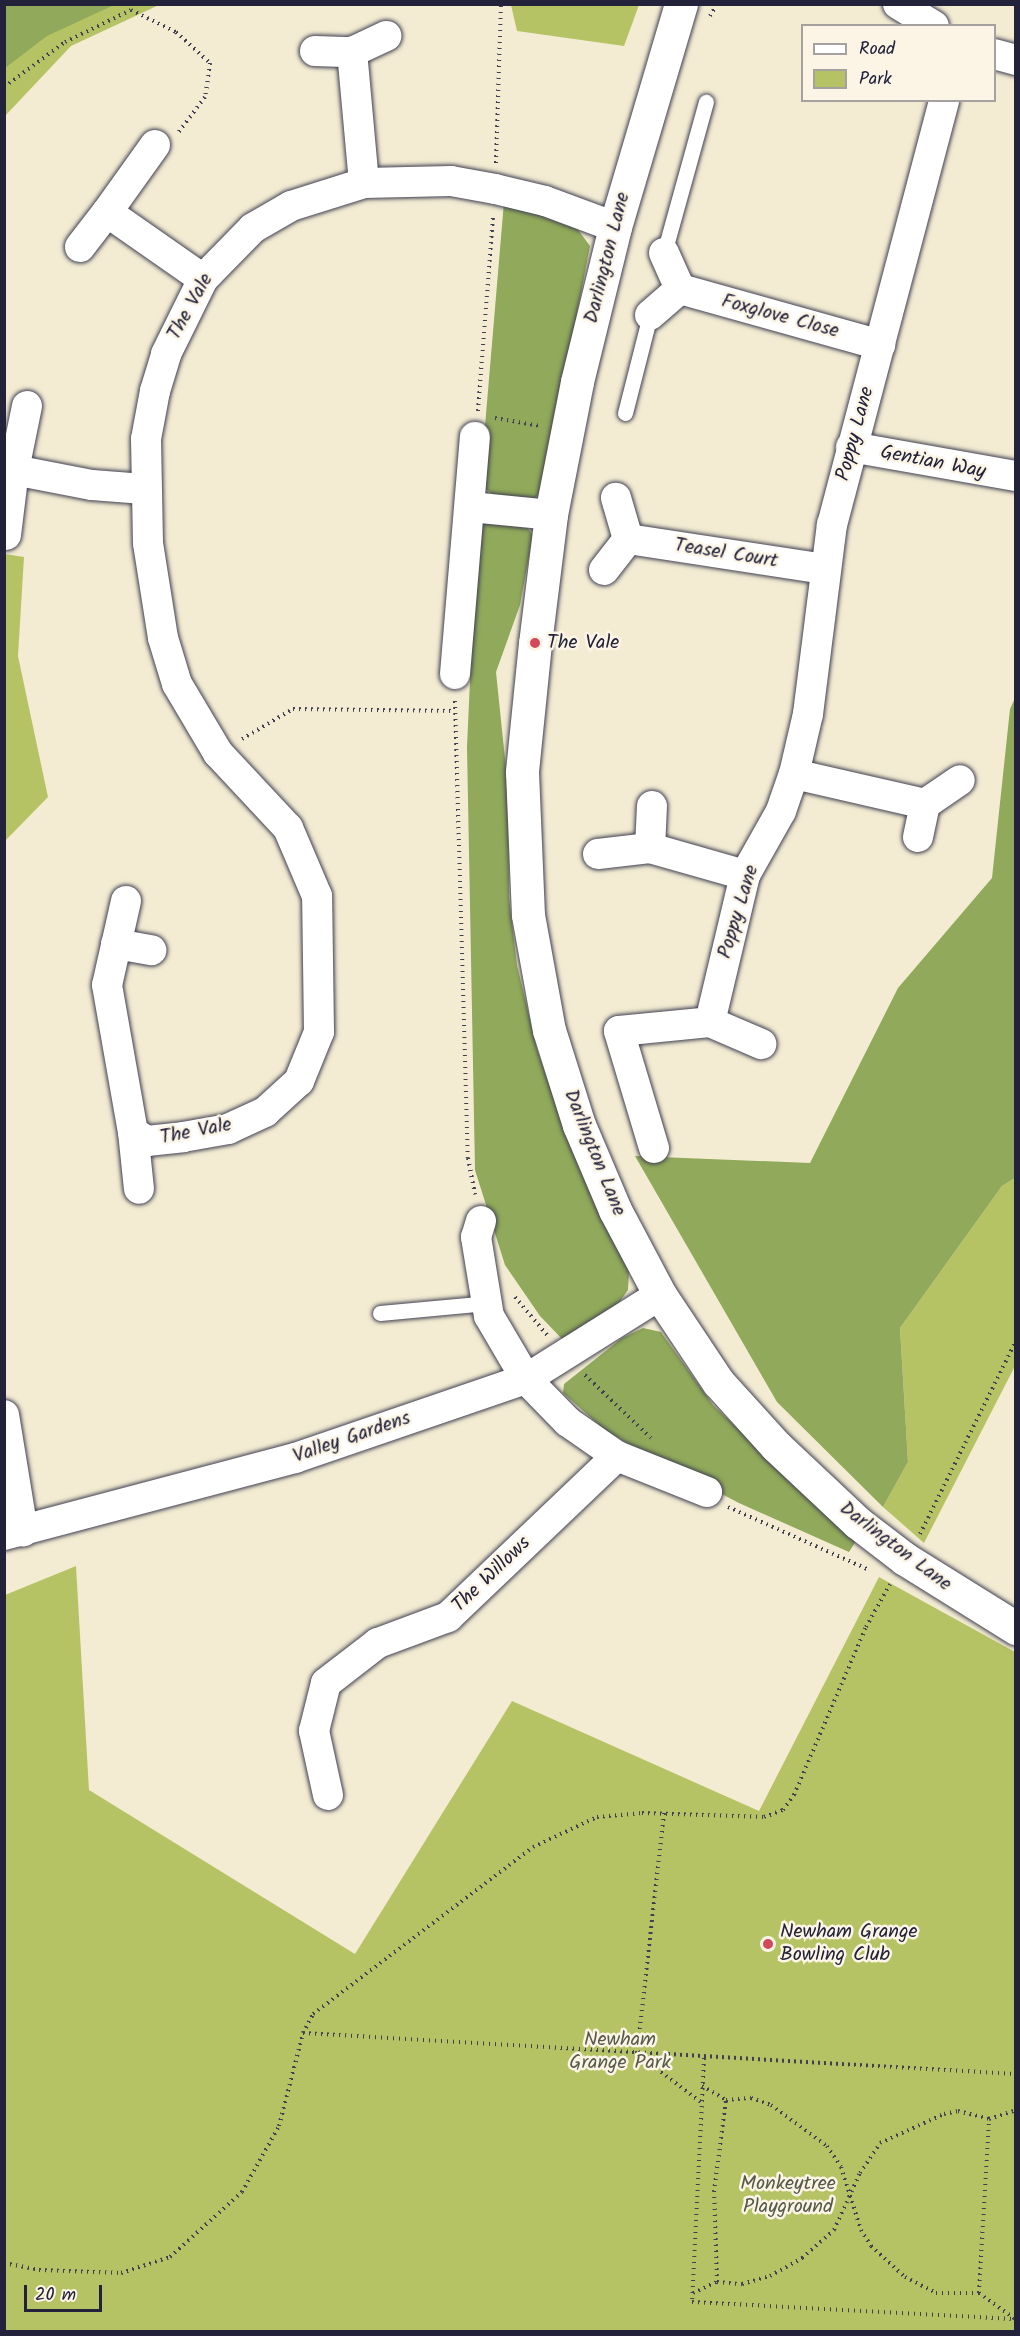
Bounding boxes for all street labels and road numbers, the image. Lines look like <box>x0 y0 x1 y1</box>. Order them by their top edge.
street label: Darlington Lane <box>580 190 636 326</box>
street label: The Vale <box>163 270 219 344</box>
street label: Foxglove Close <box>719 290 841 344</box>
street label: Poppy Lane <box>832 384 880 484</box>
street label: Gentian Way <box>878 441 988 485</box>
street label: Teasel Court <box>672 534 780 574</box>
street label: Poppy Lane <box>713 862 765 962</box>
street label: Darlington Lane <box>558 1086 630 1220</box>
street label: The Vale <box>158 1113 234 1151</box>
street label: Valley Gardens <box>290 1407 414 1469</box>
street label: Darlington Lane <box>834 1497 956 1597</box>
street label: The Willows <box>448 1532 536 1618</box>

